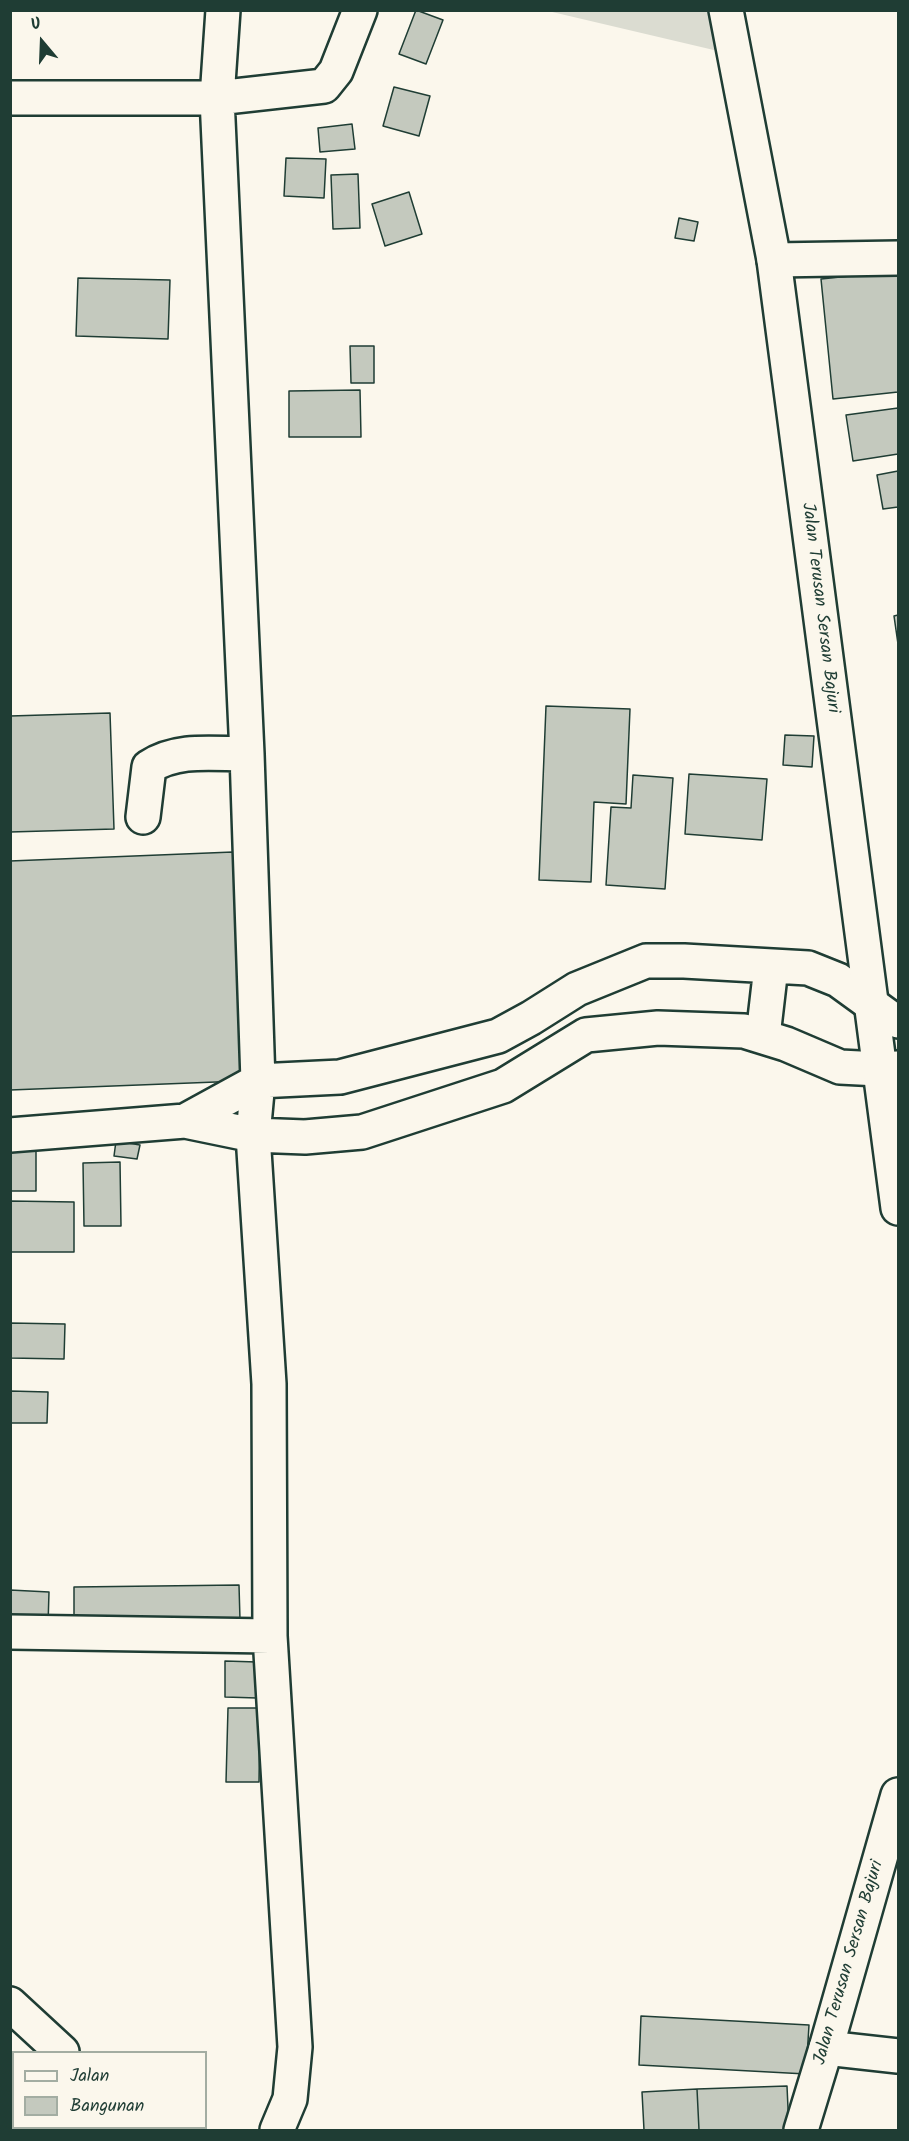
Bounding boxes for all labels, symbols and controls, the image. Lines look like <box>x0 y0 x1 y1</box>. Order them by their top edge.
text: U <box>27 11 45 38</box>
north arrow <box>12 12 72 72</box>
street label: Jalan Terusan Sersan Bajuri <box>795 502 843 714</box>
street label: Jalan Terusan Sersan Bajuri <box>810 1858 890 2068</box>
legend <box>12 2051 207 2129</box>
text: Jalan <box>70 2062 109 2091</box>
text: Bangunan <box>70 2092 144 2121</box>

